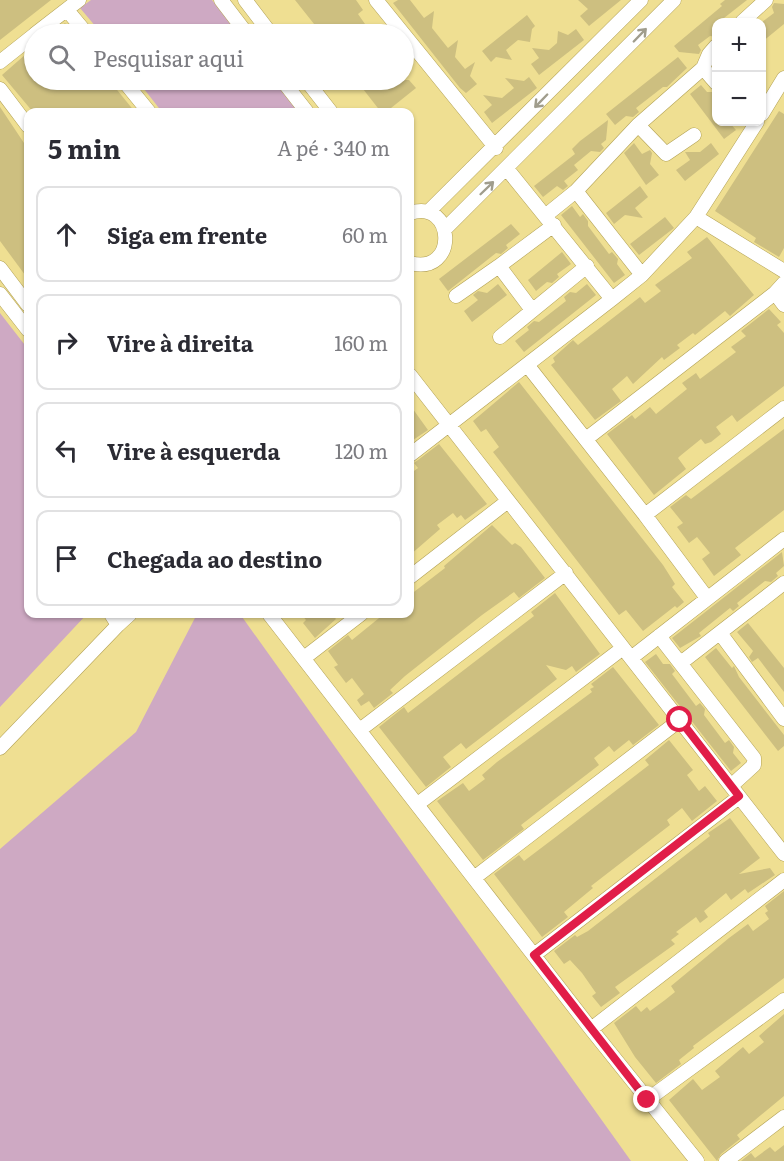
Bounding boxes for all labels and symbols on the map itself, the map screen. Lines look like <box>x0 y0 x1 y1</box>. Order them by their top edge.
one-way arrow <box>632 28 647 43</box>
one-way arrow <box>533 94 548 109</box>
one-way arrow <box>479 181 494 195</box>
route start <box>666 706 692 732</box>
route end <box>633 1086 659 1112</box>

